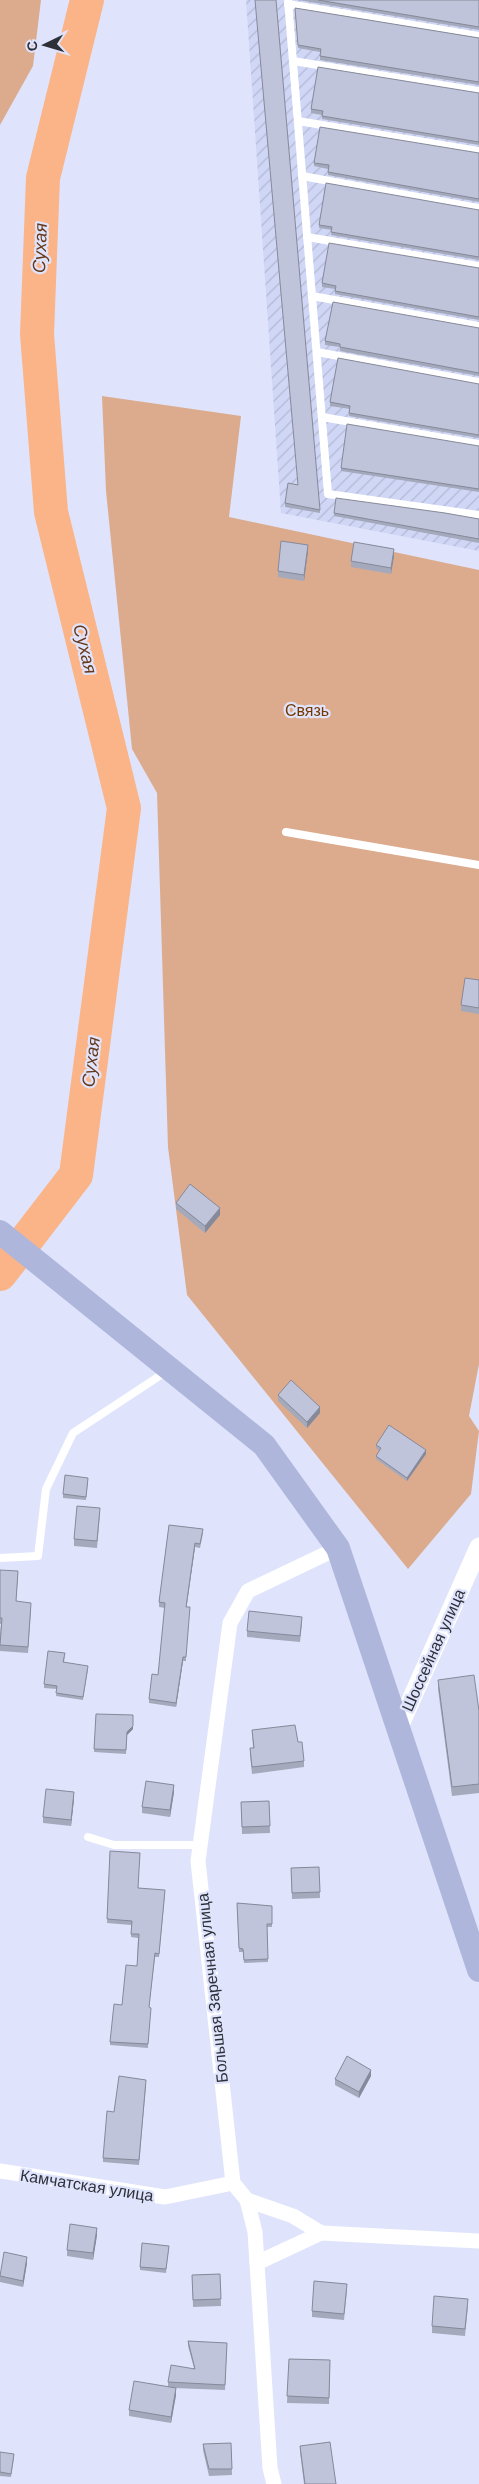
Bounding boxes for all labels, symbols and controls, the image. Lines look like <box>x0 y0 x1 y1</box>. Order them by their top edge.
north arrow <box>20 20 70 70</box>
text: С <box>24 40 40 52</box>
water label: Сухая <box>29 222 51 273</box>
water label: Сухая <box>69 622 101 676</box>
park label: Связь <box>285 702 329 719</box>
water label: Сухая <box>78 1035 104 1088</box>
street label: Шоссейная улица <box>399 1586 468 1714</box>
street label: Большая Заречная улица <box>194 1892 231 2084</box>
street label: Камчатская улица <box>19 2167 155 2204</box>

